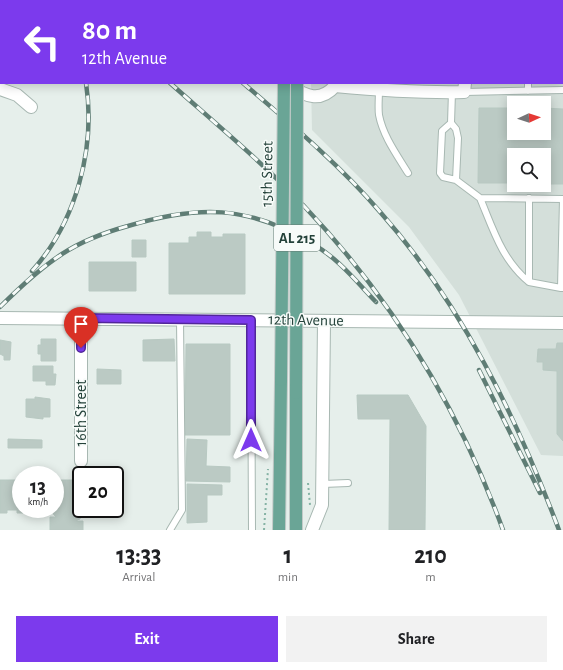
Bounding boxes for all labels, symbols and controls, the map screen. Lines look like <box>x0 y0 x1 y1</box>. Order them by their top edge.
icon: left <box>16 16 68 68</box>
text: 80 m <box>82 17 137 45</box>
text: 12th Avenue <box>82 50 167 68</box>
north arrow <box>507 96 551 140</box>
map controls <box>507 96 551 192</box>
street label: 15th Street <box>258 141 276 207</box>
button: search <box>507 148 551 192</box>
road number: AL 215 <box>274 225 320 251</box>
pin <box>64 307 98 348</box>
street label: 12th Avenue <box>268 311 344 329</box>
icon: arrive <box>70 313 92 335</box>
street label: 16th Street <box>73 380 89 446</box>
position arrow <box>230 419 272 461</box>
speed limit sign: 20 <box>72 466 124 518</box>
text: 13 <box>30 477 46 497</box>
text: km/h <box>28 497 48 507</box>
text: 13:33 <box>116 544 161 568</box>
text: 1 <box>284 544 292 568</box>
text: 210 <box>414 544 447 568</box>
text: Arrival <box>122 571 156 584</box>
text: min <box>278 571 298 584</box>
text: m <box>425 571 436 584</box>
button: Exit <box>16 616 278 662</box>
button: Share <box>286 616 547 662</box>

